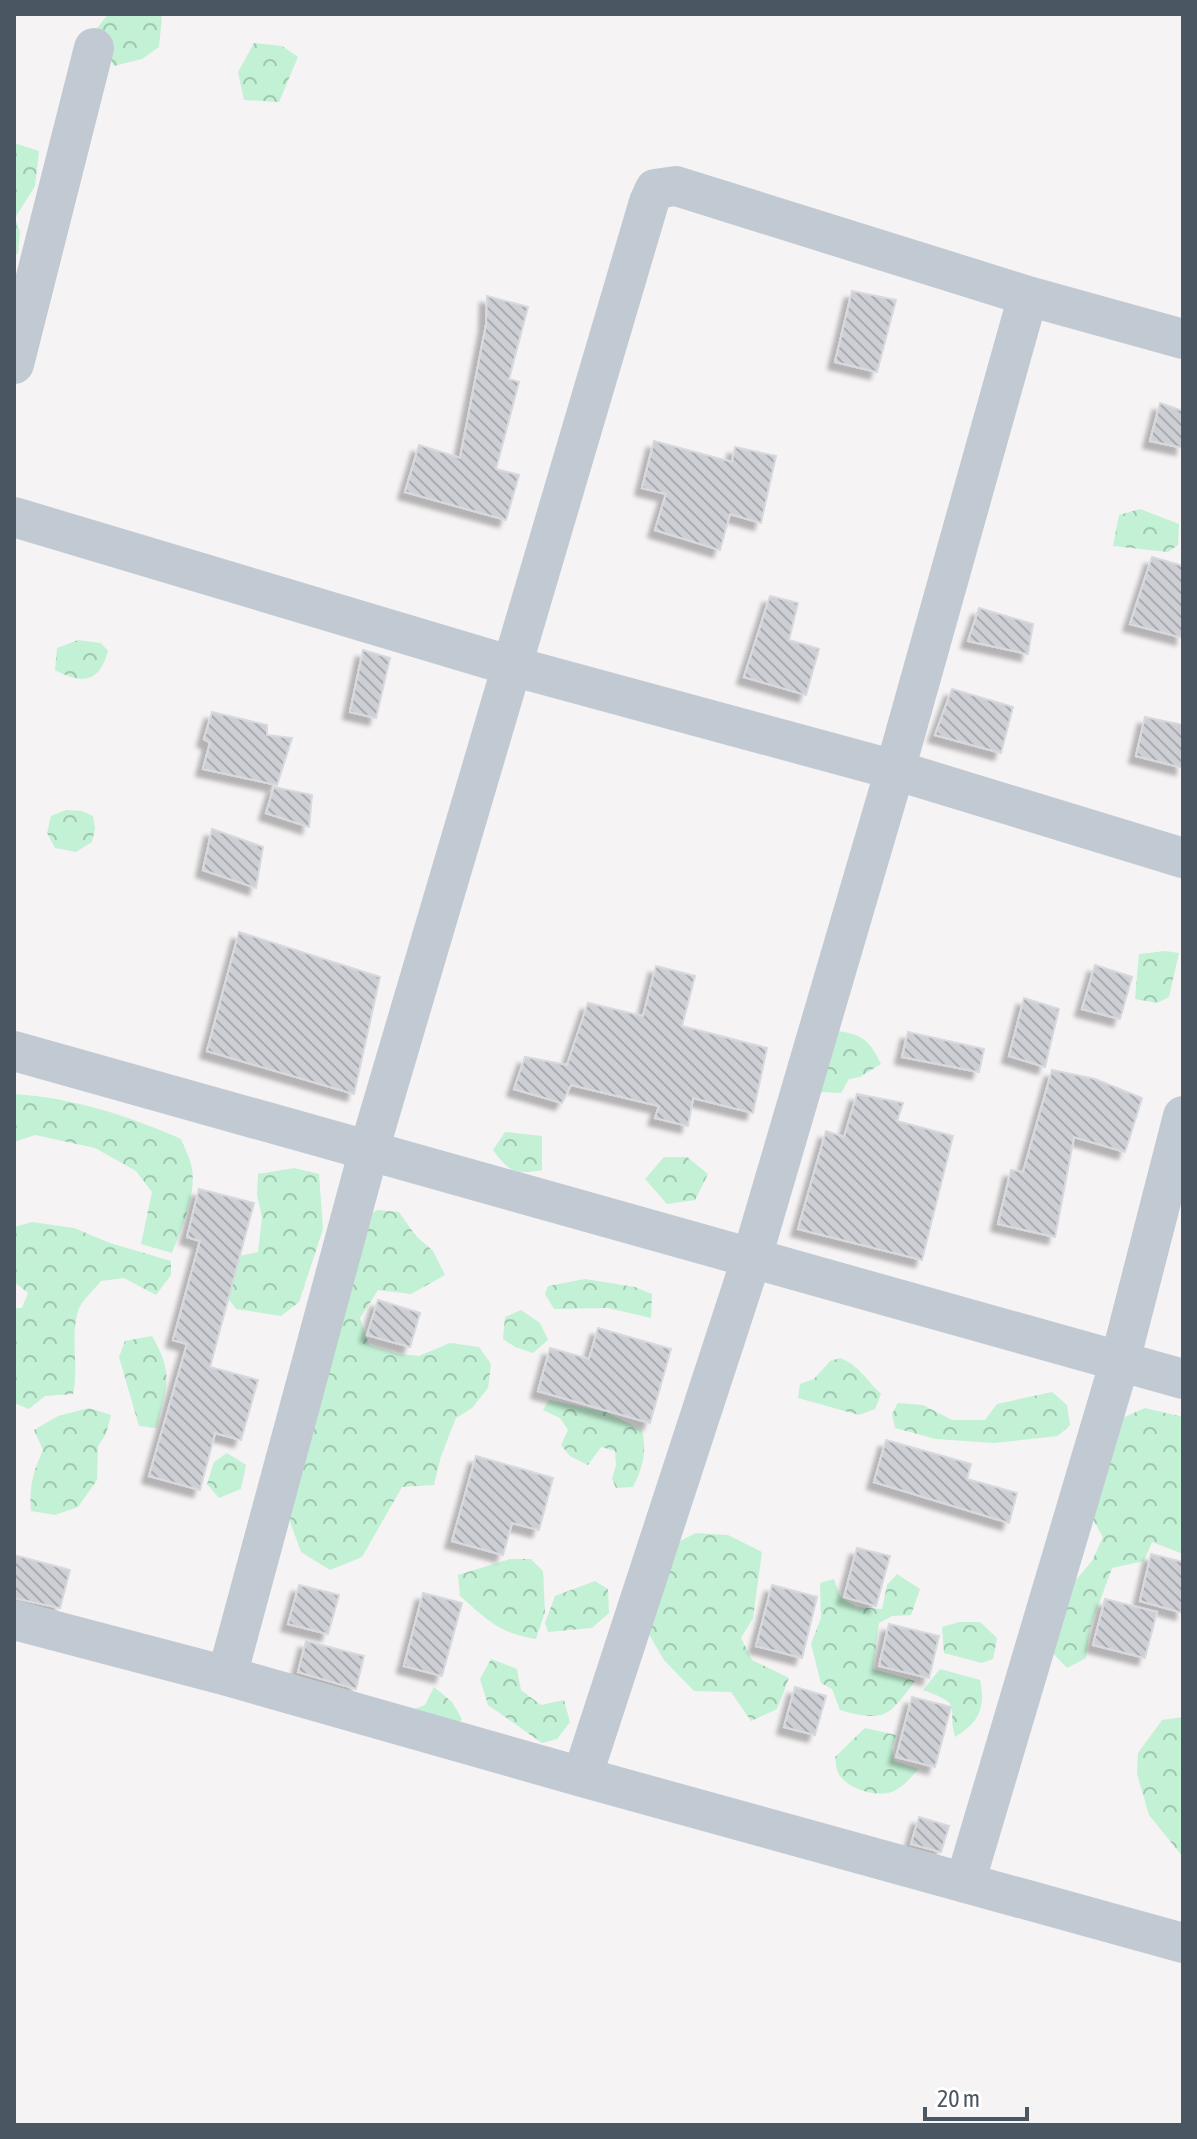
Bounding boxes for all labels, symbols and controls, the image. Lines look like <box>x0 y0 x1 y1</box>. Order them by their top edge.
scale bar <box>925 2071 1027 2121</box>
text: 20 m <box>937 2085 980 2112</box>

